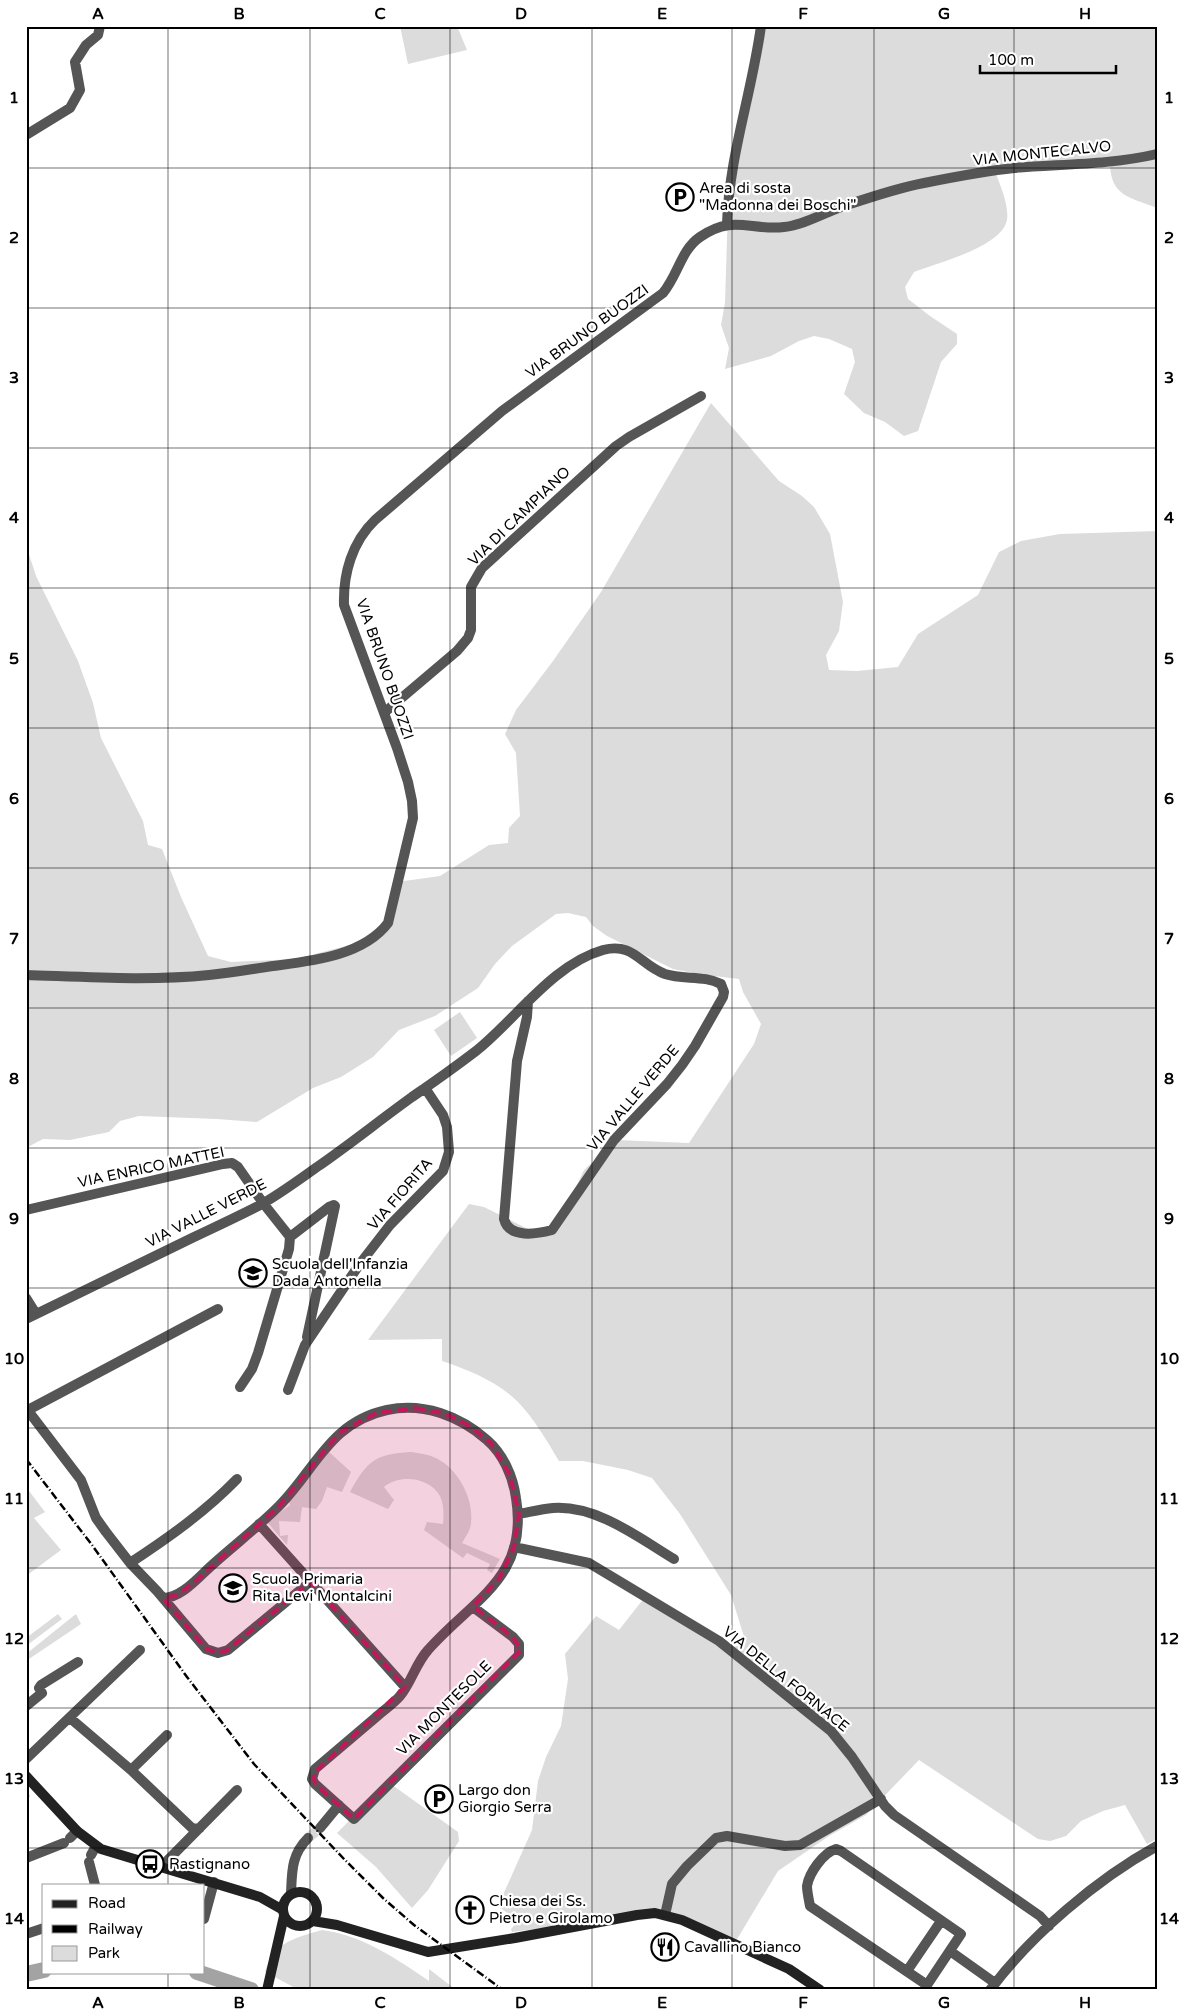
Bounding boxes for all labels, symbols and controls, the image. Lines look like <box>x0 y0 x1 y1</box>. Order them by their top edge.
text: A <box>92 4 104 24</box>
text: B <box>233 4 245 24</box>
text: C <box>374 4 386 24</box>
text: D <box>515 4 527 24</box>
text: E <box>657 4 667 24</box>
text: F <box>798 4 808 24</box>
text: G <box>938 4 950 24</box>
text: H <box>1079 4 1091 24</box>
scale bar <box>980 42 1117 74</box>
text: 100 m <box>988 51 1034 69</box>
text: 1 <box>9 88 19 108</box>
text: 1 <box>1164 88 1174 108</box>
street label: VIA MONTECALVO <box>972 137 1112 169</box>
place label: Area di sosta "Madonna dei Boschi" <box>699 179 857 214</box>
parking icon: Area di sosta "Madonna dei Boschi" <box>665 182 695 212</box>
text: 2 <box>9 228 19 248</box>
text: 2 <box>1164 228 1174 248</box>
street label: VIA BRUNO BUOZZI <box>522 280 652 382</box>
text: 3 <box>9 368 19 388</box>
text: 3 <box>1164 368 1174 388</box>
street label: VIA DI CAMPIANO <box>464 463 574 569</box>
text: 4 <box>9 508 19 528</box>
text: 4 <box>1164 508 1174 528</box>
street label: VIA BRUNO BUOZZI <box>352 596 418 742</box>
text: 5 <box>9 649 19 669</box>
text: 5 <box>1164 649 1174 669</box>
text: 6 <box>9 789 19 809</box>
text: 6 <box>1164 789 1174 809</box>
text: 7 <box>9 929 19 949</box>
text: 7 <box>1164 929 1174 949</box>
street label: VIA VALLE VERDE <box>583 1041 683 1155</box>
text: 8 <box>9 1069 19 1089</box>
text: 8 <box>1164 1069 1174 1089</box>
street label: VIA ENRICO MATTEI <box>76 1143 226 1191</box>
street label: VIA FIORITA <box>364 1154 436 1234</box>
street label: VIA VALLE VERDE <box>143 1175 269 1251</box>
text: 9 <box>9 1209 19 1229</box>
text: 9 <box>1164 1209 1174 1229</box>
place label: Scuola dell'Infanzia Dada Antonella <box>272 1255 408 1290</box>
school or university icon: Scuola dell'Infanzia Dada Antonella <box>238 1258 268 1288</box>
text: 10 <box>4 1349 24 1369</box>
text: 10 <box>1159 1349 1179 1369</box>
text: 11 <box>4 1489 24 1509</box>
text: 11 <box>1159 1489 1179 1509</box>
place label: Scuola Primaria Rita Levi Montalcini <box>252 1570 392 1605</box>
school or university icon: Scuola Primaria Rita Levi Montalcini <box>218 1573 248 1603</box>
street label: VIA DELLA FORNACE <box>719 1622 853 1736</box>
text: 12 <box>4 1629 24 1649</box>
text: 12 <box>1159 1629 1179 1649</box>
street label: VIA MONTESOLE <box>393 1657 495 1759</box>
text: 13 <box>4 1769 24 1789</box>
text: 13 <box>1159 1769 1179 1789</box>
place label: Largo don Giorgio Serra <box>458 1781 552 1816</box>
parking icon: Largo don Giorgio Serra <box>424 1784 454 1814</box>
bus stop icon: Rastignano <box>135 1849 165 1879</box>
place label: Rastignano <box>169 1855 250 1873</box>
legend <box>42 1884 205 1974</box>
place label: Chiesa dei Ss. Pietro e Girolamo <box>489 1892 613 1927</box>
text: Road <box>88 1894 126 1912</box>
church icon: Chiesa dei Ss. Pietro e Girolamo <box>455 1895 485 1925</box>
text: 14 <box>4 1909 24 1929</box>
text: 14 <box>1159 1909 1179 1929</box>
text: Railway <box>88 1920 143 1938</box>
restaurant icon: Cavallino Bianco <box>650 1932 680 1962</box>
place label: Cavallino Bianco <box>684 1938 801 1956</box>
text: Park <box>88 1944 120 1962</box>
text: A <box>92 1993 104 2013</box>
text: B <box>233 1993 245 2013</box>
text: C <box>374 1993 386 2013</box>
text: D <box>515 1993 527 2013</box>
text: E <box>657 1993 667 2013</box>
text: F <box>798 1993 808 2013</box>
text: G <box>938 1993 950 2013</box>
text: H <box>1079 1993 1091 2013</box>

